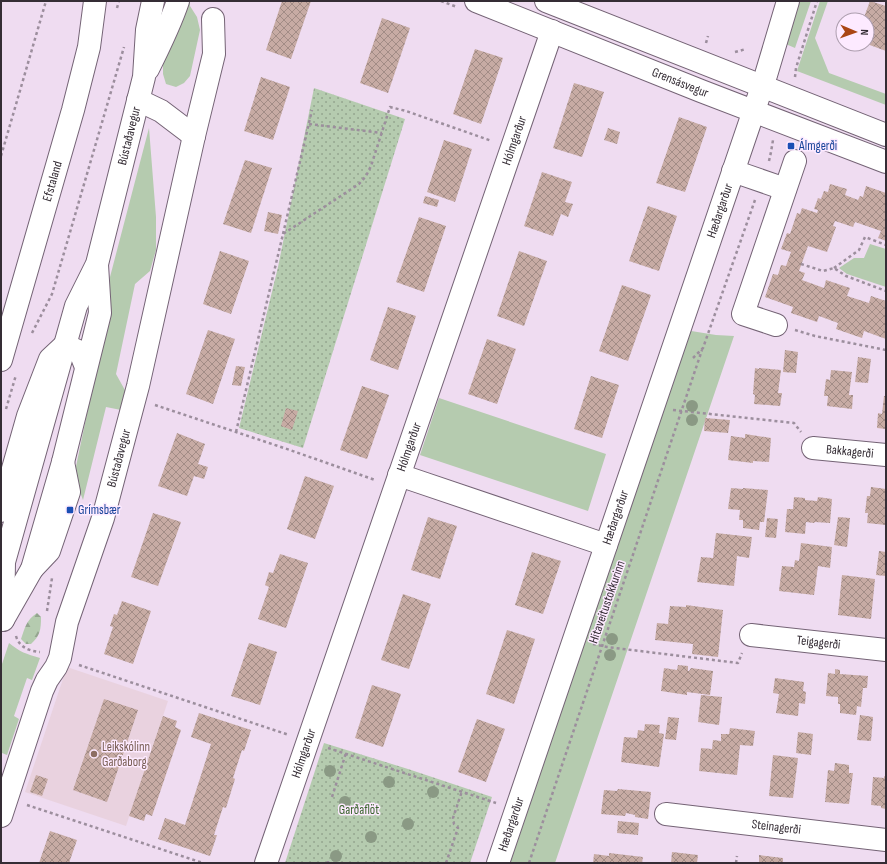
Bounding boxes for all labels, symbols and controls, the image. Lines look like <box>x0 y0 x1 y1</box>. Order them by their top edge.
north arrow <box>835 12 875 52</box>
text: N <box>858 29 871 36</box>
street label: Grensásvegur <box>650 64 711 101</box>
street label: Bústaðavegur <box>114 105 144 167</box>
street label: Hólmgarður <box>499 114 530 167</box>
place label: Álmgerði <box>798 138 837 154</box>
marker: Álmgerði <box>786 141 796 151</box>
street label: Efstaland <box>39 159 66 203</box>
street label: Hæðargarður <box>703 181 737 240</box>
street label: Hólmgarður <box>393 420 425 474</box>
street label: Bústaðavegur <box>104 427 134 489</box>
street label: Bakkagerði <box>825 441 874 462</box>
street label: Hæðargarður <box>599 488 632 547</box>
place label: Grímsbær <box>78 502 121 518</box>
marker: Grímsbær <box>65 505 75 515</box>
street label: Hitaveitustokkurinn <box>585 559 629 645</box>
street label: Teigagerði <box>796 632 841 653</box>
street label: Hólmgarður <box>288 726 320 780</box>
place label: Leikskólinn Garðaborg <box>102 739 150 770</box>
marker: Leikskólinn Garðaborg <box>89 749 99 759</box>
street label: Hæðargarður <box>495 795 528 853</box>
park label: Garðaflöt <box>339 802 379 818</box>
street label: Steinagerði <box>751 816 802 838</box>

